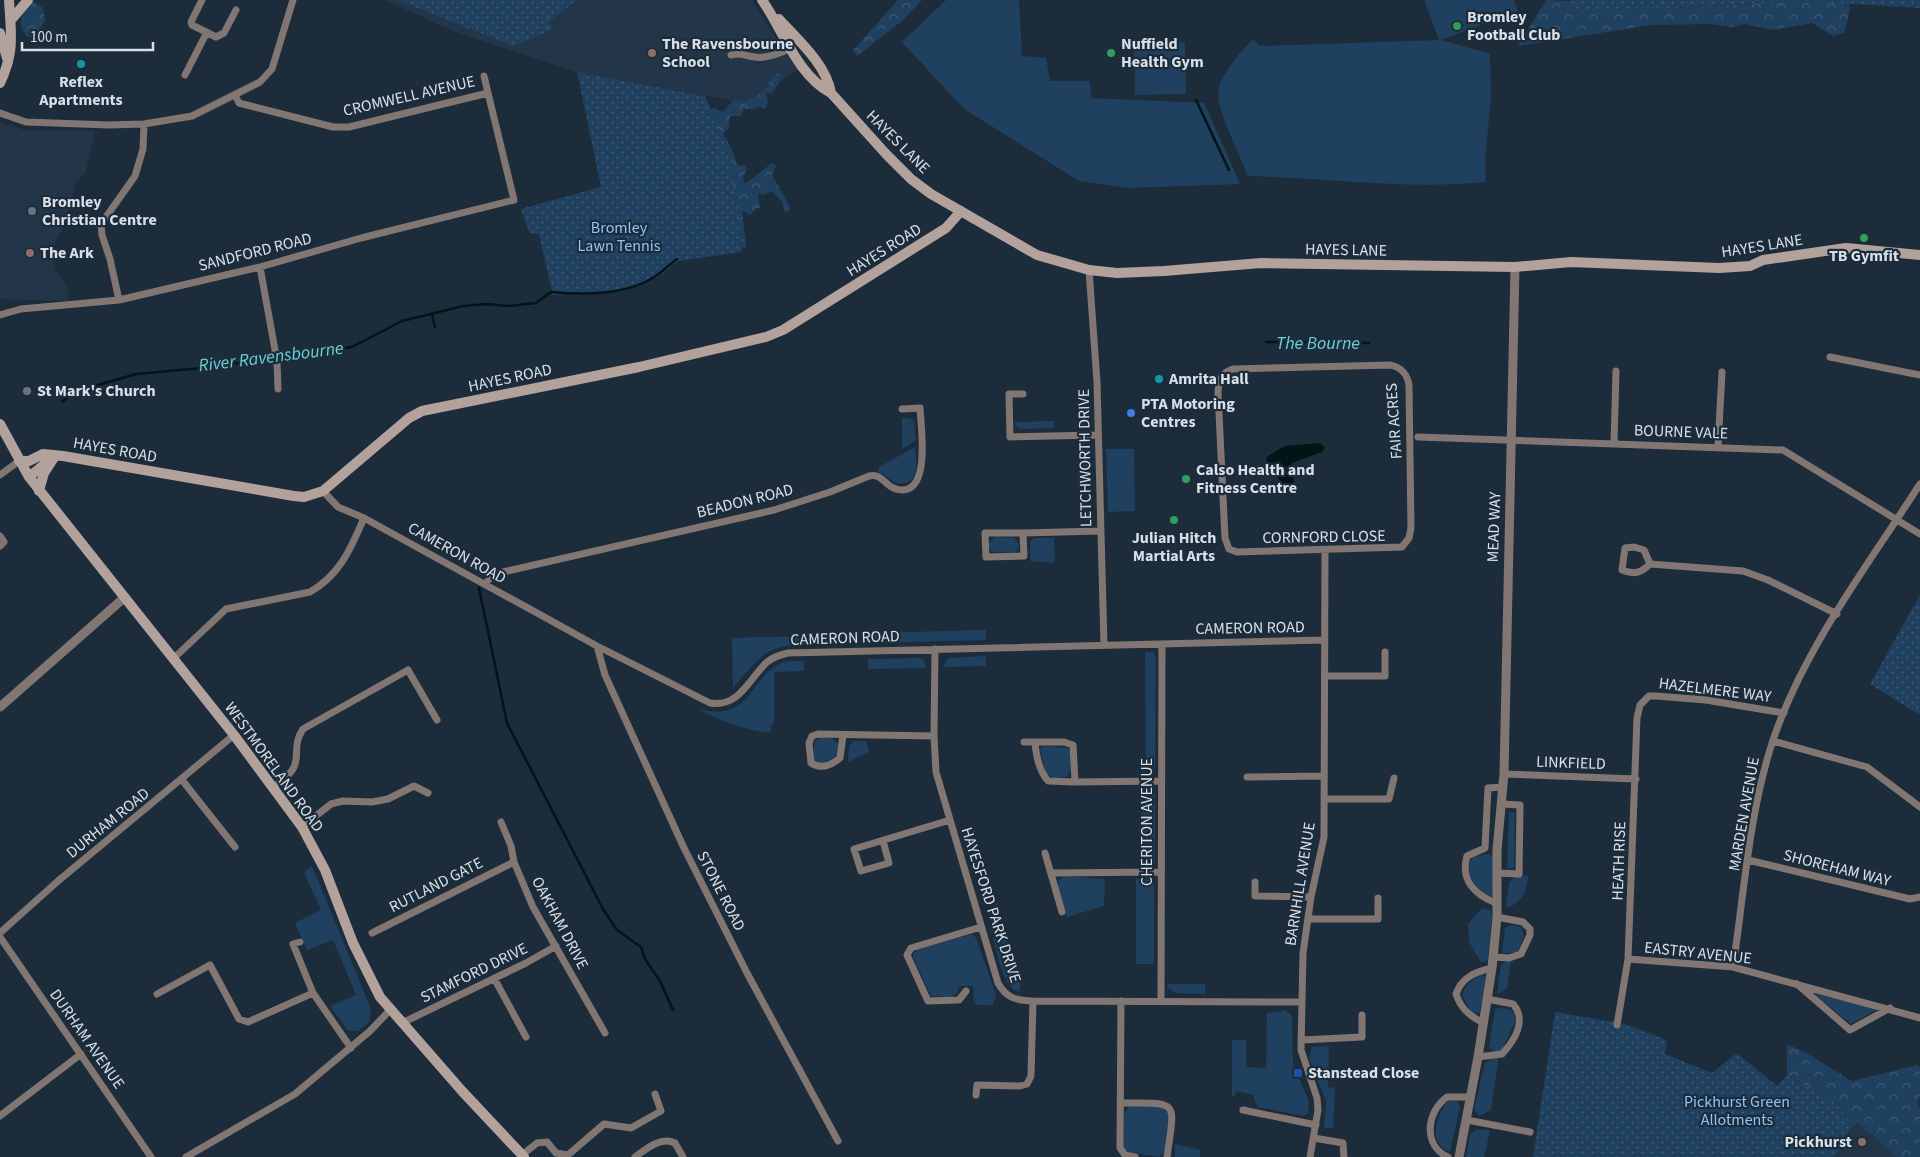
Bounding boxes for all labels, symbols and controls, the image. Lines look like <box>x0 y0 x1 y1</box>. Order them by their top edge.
place label: Bromley Football Club <box>1467 6 1560 46</box>
scale bar <box>22 20 154 52</box>
marker: Bromley Football Club <box>1451 20 1463 32</box>
text: 100 m <box>30 27 68 48</box>
place label: The Ravensbourne School <box>662 33 793 73</box>
place label: Nuffield Health Gym <box>1121 33 1204 73</box>
marker: The Ravensbourne School <box>646 47 658 59</box>
marker: Nuffield Health Gym <box>1105 47 1117 59</box>
marker: Reflex Apartments <box>75 58 87 70</box>
street label: CROMWELL AVENUE <box>341 70 477 122</box>
place label: Reflex Apartments <box>38 71 123 111</box>
street label: HAYES LANE <box>861 105 935 179</box>
place label: Bromley Christian Centre <box>42 191 157 231</box>
marker: Bromley Christian Centre <box>26 205 38 217</box>
park label: Bromley Lawn Tennis <box>578 217 661 257</box>
street label: HAYES ROAD <box>842 218 926 282</box>
street label: SANDFORD ROAD <box>196 227 314 277</box>
street label: HAYES LANE <box>1720 229 1804 263</box>
marker: TB Gymfit <box>1858 232 1870 244</box>
street label: HAYES LANE <box>1305 238 1387 262</box>
place label: The Ark <box>40 242 94 264</box>
place label: TB Gymfit <box>1829 245 1899 267</box>
marker: The Ark <box>24 247 36 259</box>
water label: The Bourne <box>1276 331 1360 356</box>
water label: River Ravensbourne <box>197 336 345 378</box>
street label: HAYES ROAD <box>466 358 554 398</box>
place label: Amrita Hall <box>1168 368 1249 390</box>
marker: Amrita Hall <box>1153 373 1165 385</box>
place label: St Mark's Church <box>37 380 156 402</box>
street label: FAIR ACRES <box>1380 382 1408 460</box>
marker: St Mark's Church <box>21 385 33 397</box>
street label: LETCHWORTH DRIVE <box>1073 389 1097 527</box>
place label: PTA Motoring Centres <box>1141 393 1235 433</box>
marker: PTA Motoring Centres <box>1125 407 1137 419</box>
street label: BOURNE VALE <box>1633 419 1729 445</box>
street label: HAYES ROAD <box>71 432 159 468</box>
place label: Calso Health and Fitness Centre <box>1196 459 1315 499</box>
marker: Calso Health and Fitness Centre <box>1180 473 1192 485</box>
street label: BEADON ROAD <box>694 478 796 524</box>
street label: MEAD WAY <box>1482 491 1506 563</box>
marker: Julian Hitch Martial Arts <box>1168 514 1180 526</box>
street label: CAMERON ROAD <box>404 517 510 589</box>
street label: CORNFORD CLOSE <box>1262 525 1386 549</box>
place label: Julian Hitch Martial Arts <box>1132 527 1216 567</box>
street label: CAMERON ROAD <box>1195 616 1305 640</box>
street label: CAMERON ROAD <box>790 625 900 651</box>
street label: HAZELMERE WAY <box>1657 672 1773 708</box>
street label: WESTMORELAND ROAD <box>219 698 329 837</box>
street label: LINKFIELD <box>1536 751 1606 775</box>
street label: MARDEN AVENUE <box>1723 755 1765 873</box>
street label: CHERITON AVENUE <box>1136 758 1158 886</box>
street label: DURHAM ROAD <box>62 782 154 863</box>
street label: BARNHILL AVENUE <box>1279 820 1321 948</box>
street label: HEATH RISE <box>1607 821 1631 901</box>
street label: HAYESFORD PARK DRIVE <box>955 824 1027 986</box>
street label: SHOREHAM WAY <box>1781 844 1893 892</box>
street label: STONE ROAD <box>691 847 751 935</box>
street label: RUTLAND GATE <box>385 852 487 918</box>
street label: OAKHAM DRIVE <box>526 873 594 973</box>
street label: EASTRY AVENUE <box>1643 936 1753 970</box>
street label: STAMFORD DRIVE <box>417 938 531 1008</box>
street label: DURHAM AVENUE <box>44 985 130 1093</box>
place label: Stanstead Close <box>1308 1062 1419 1084</box>
marker: Stanstead Close <box>1292 1067 1304 1079</box>
park label: Pickhurst Green Allotments <box>1684 1091 1790 1131</box>
place label: Pickhurst <box>1784 1131 1852 1153</box>
marker: Pickhurst <box>1856 1136 1868 1148</box>

